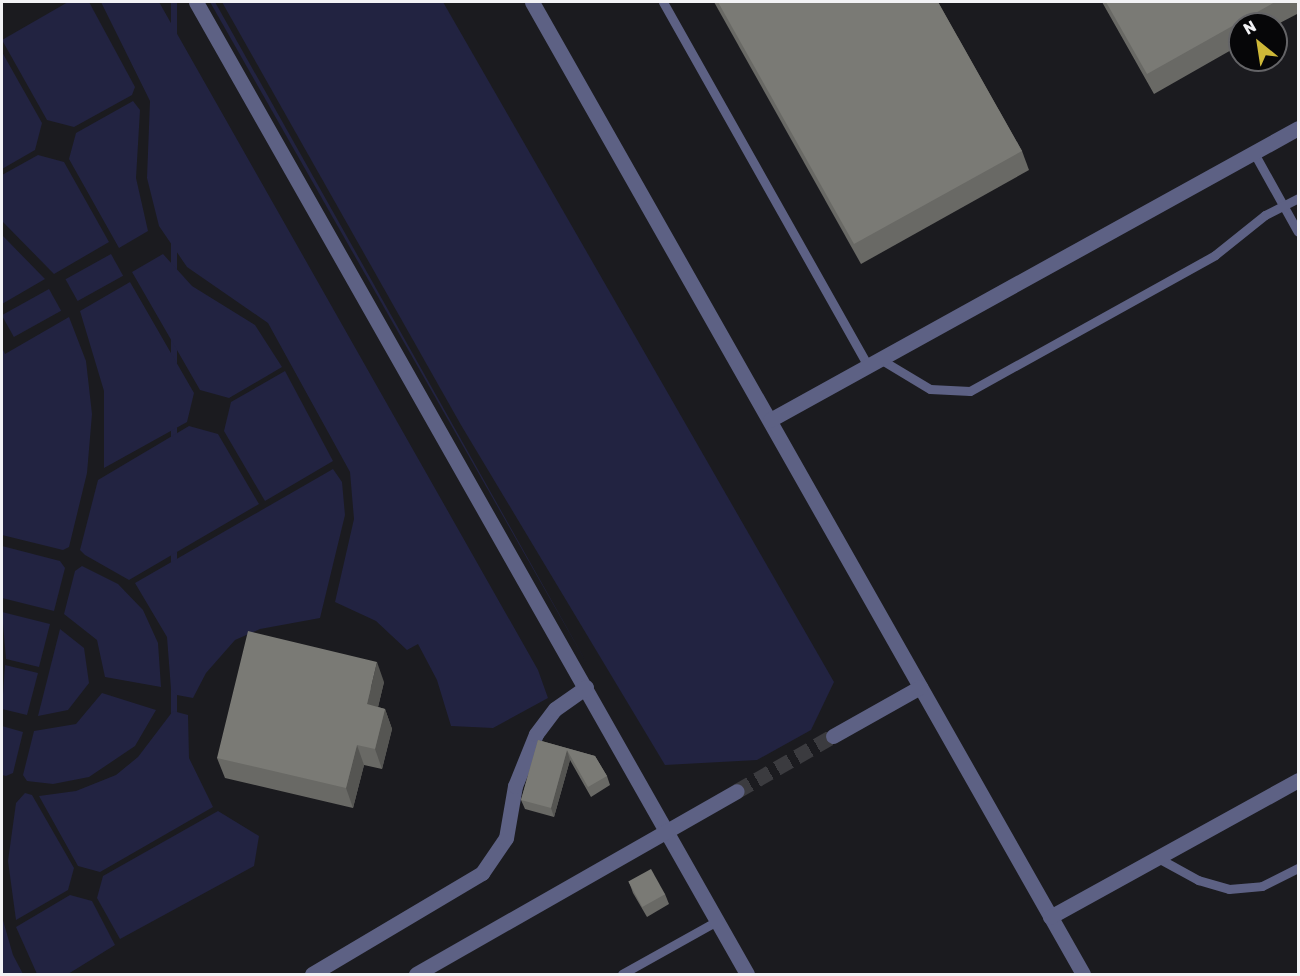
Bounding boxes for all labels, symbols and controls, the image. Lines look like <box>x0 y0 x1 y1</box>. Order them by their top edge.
north arrow <box>1228 12 1288 72</box>
text: N <box>1240 17 1259 39</box>

